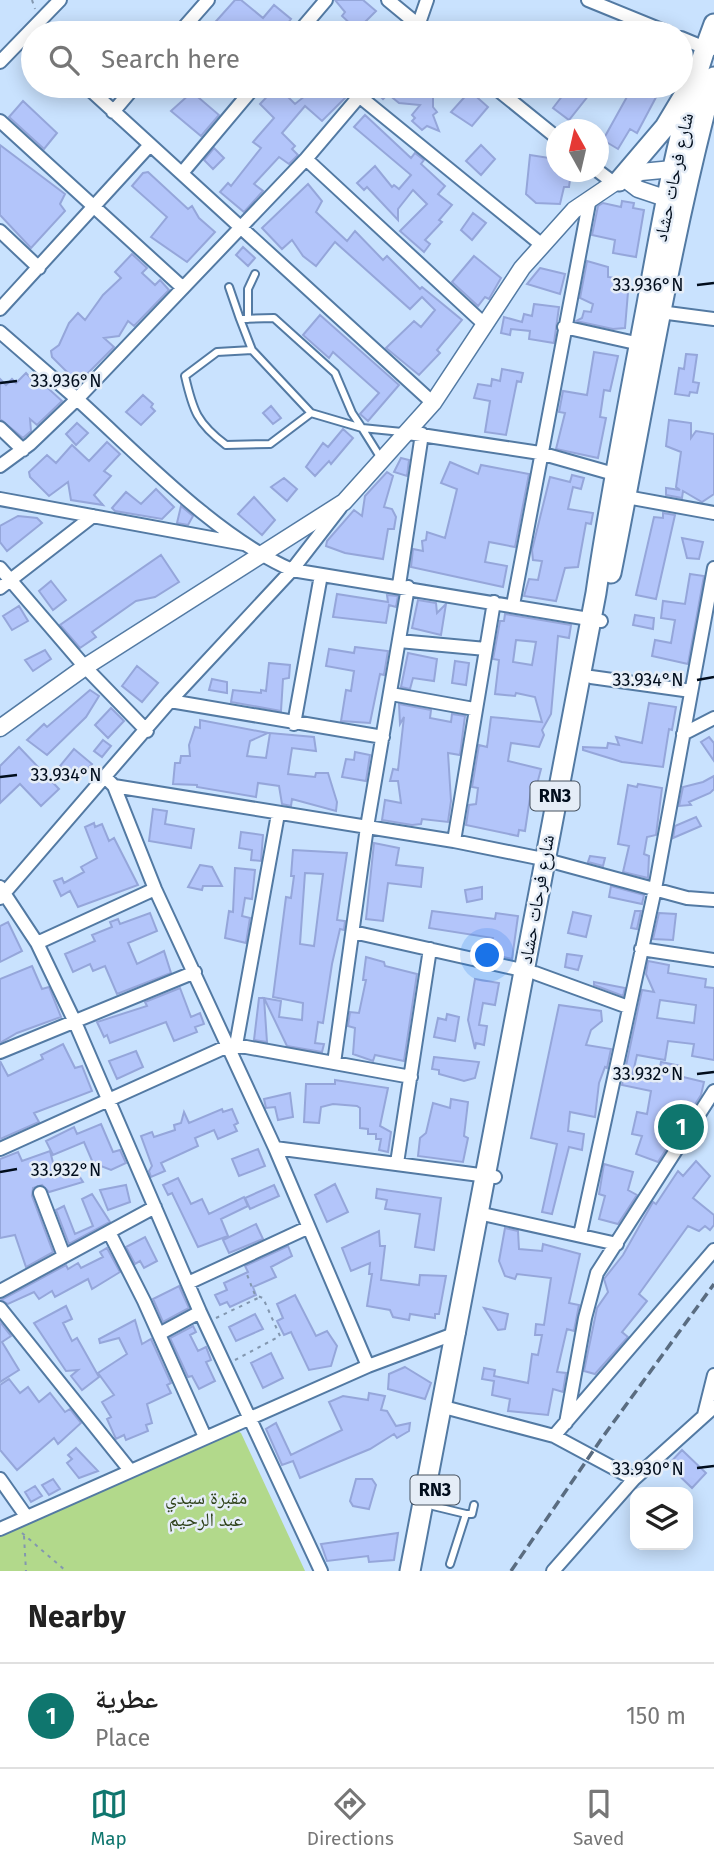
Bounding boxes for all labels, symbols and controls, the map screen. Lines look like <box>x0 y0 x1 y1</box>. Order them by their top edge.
search box <box>21 21 693 98</box>
icon: search <box>45 41 83 79</box>
text: Search here <box>101 44 240 75</box>
street label: شارع فرحات حشاد <box>649 111 698 243</box>
north arrow <box>546 119 609 182</box>
text: 33.936°N <box>612 274 684 296</box>
text: 33.936°N <box>30 370 102 392</box>
text: 33.934°N <box>612 669 684 691</box>
text: 33.934°N <box>30 764 102 786</box>
road number: RN3 <box>530 782 580 810</box>
street label: شارع فرحات حشاد <box>514 833 559 965</box>
your location <box>470 938 504 972</box>
text: 33.932°N <box>613 1063 683 1085</box>
pin: 1 <box>658 1101 704 1153</box>
text: 33.932°N <box>31 1159 101 1181</box>
text: 33.930°N <box>612 1458 684 1480</box>
road number: RN3 <box>410 1476 460 1504</box>
park label: مقبرة سيدي عبد الرحيم <box>165 1486 247 1532</box>
map controls <box>630 1487 693 1550</box>
button: layers <box>630 1487 693 1550</box>
text: Nearby <box>28 1599 126 1635</box>
text: عطرية <box>95 1684 158 1715</box>
text: 1 <box>46 1702 56 1730</box>
text: 150 m <box>626 1702 686 1730</box>
text: Place <box>95 1724 150 1752</box>
tab: Map <box>90 1785 128 1850</box>
tab: Directions <box>307 1785 394 1850</box>
tab: Saved <box>573 1785 624 1850</box>

